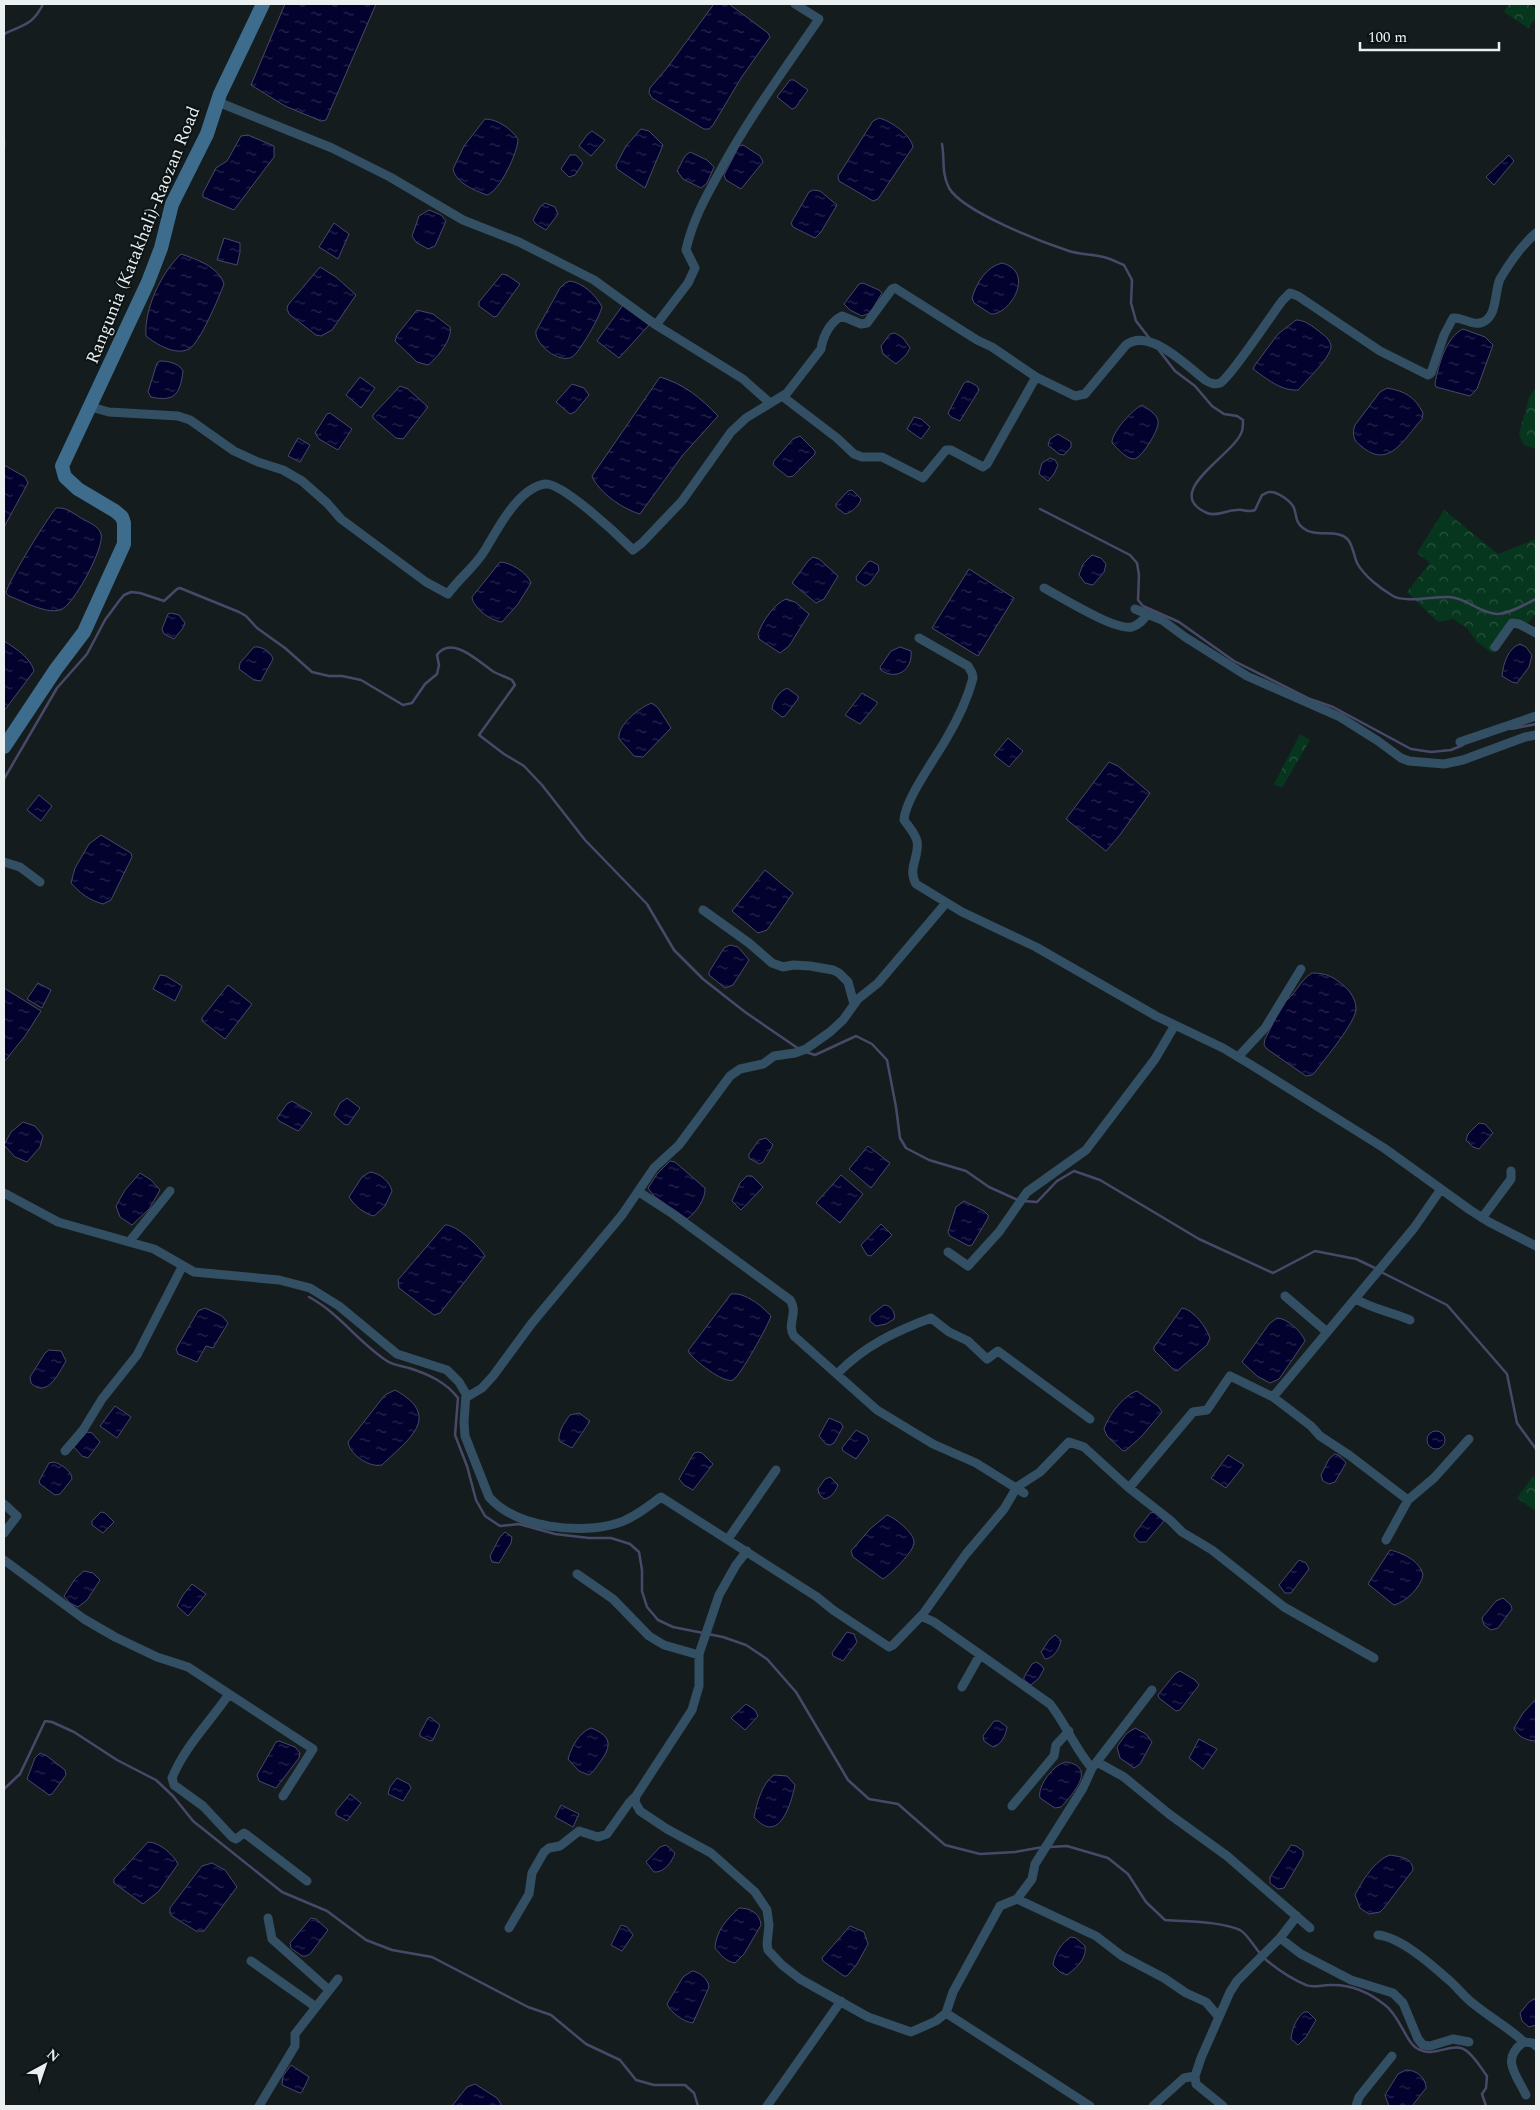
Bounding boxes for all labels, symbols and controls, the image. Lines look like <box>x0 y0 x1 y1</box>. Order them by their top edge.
scale bar <box>1360 20 1499 52</box>
text: 100 m <box>1368 26 1407 49</box>
street label: Rangunia (Katakhali)-Raozan Road <box>79 102 207 368</box>
north arrow <box>20 2040 70 2090</box>
text: N <box>42 2044 64 2067</box>

